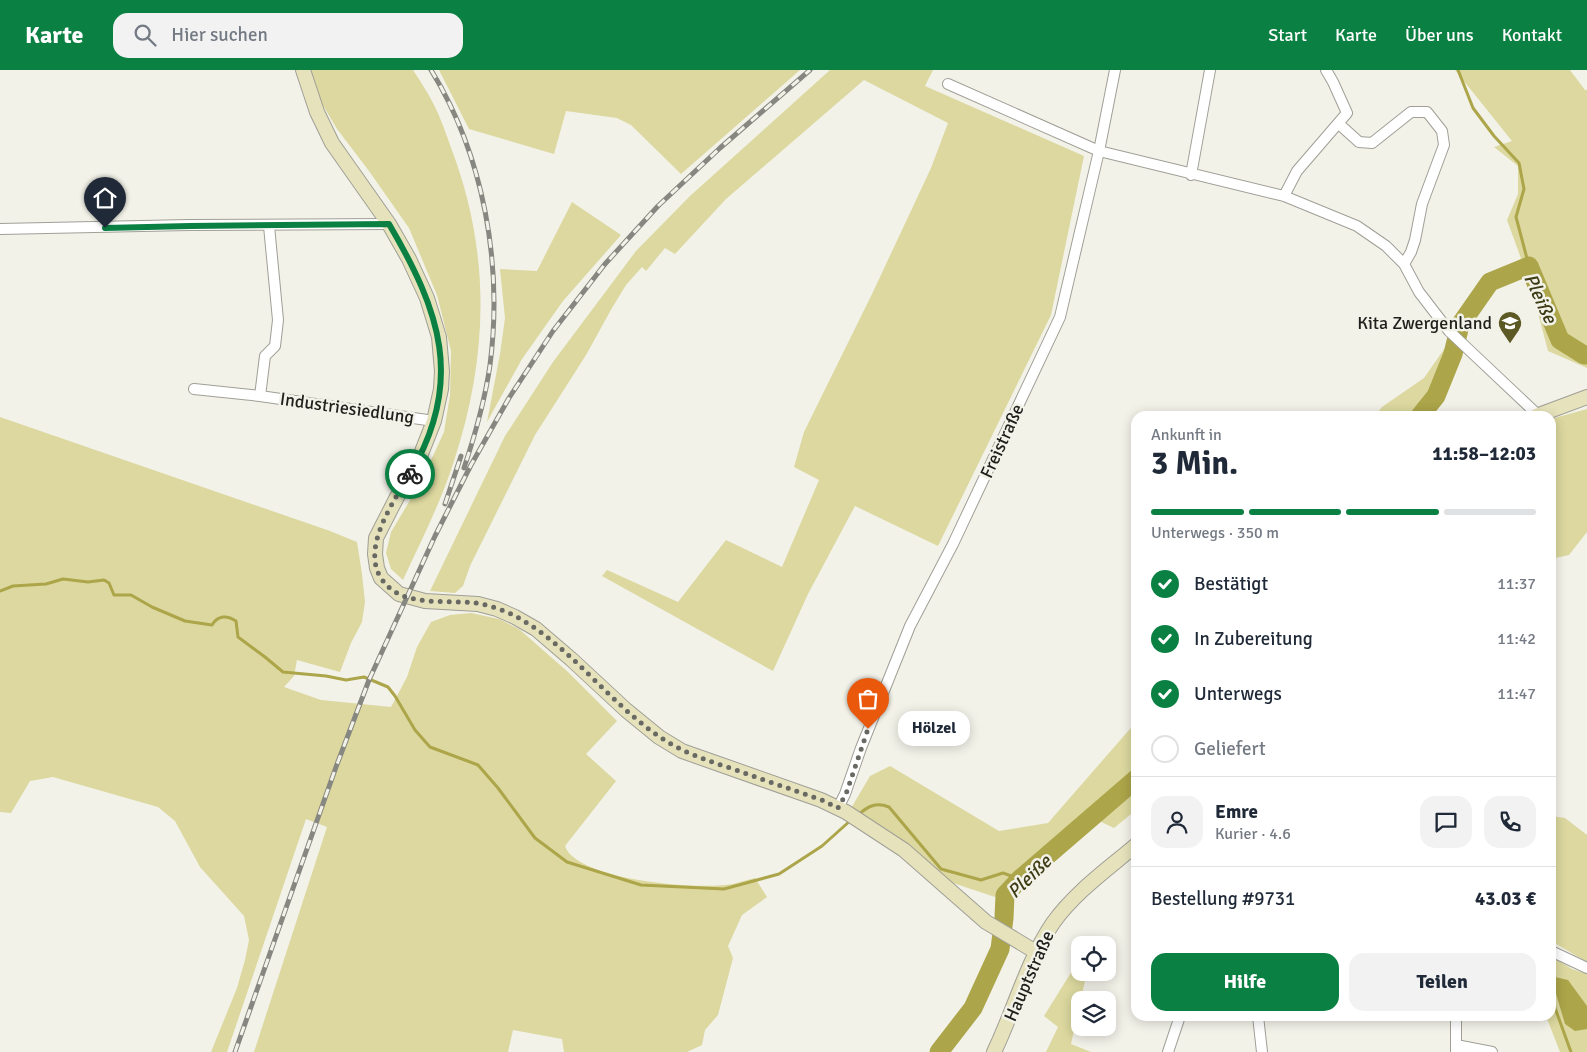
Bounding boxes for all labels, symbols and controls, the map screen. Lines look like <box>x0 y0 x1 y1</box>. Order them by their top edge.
search box <box>113 13 463 58</box>
text: Karte <box>25 20 83 50</box>
icon: search <box>131 21 159 49</box>
text: Hier suchen <box>171 23 268 47</box>
text: Start <box>1268 24 1307 46</box>
text: Karte <box>1335 24 1377 46</box>
text: Über uns <box>1405 24 1474 46</box>
text: Kontakt <box>1502 24 1562 46</box>
pin <box>84 177 126 228</box>
icon: home <box>91 184 119 212</box>
water label: Pleiße <box>1518 270 1563 328</box>
school or university icon: Kita Zwergenland <box>1497 310 1523 344</box>
place label: Kita Zwergenland <box>1357 312 1492 334</box>
street label: Industriesiedlung <box>279 388 415 428</box>
street label: Freistraße <box>975 400 1029 482</box>
text: Ankunft in <box>1151 425 1222 445</box>
text: 11:58–12:03 <box>1432 442 1536 466</box>
text: 3 Min. <box>1151 444 1238 483</box>
courier <box>385 449 435 499</box>
icon: bike <box>396 460 424 488</box>
text: Unterwegs · 350 m <box>1151 523 1279 543</box>
icon: check <box>1151 570 1179 598</box>
text: Bestätigt <box>1194 572 1268 596</box>
text: 11:37 <box>1497 574 1536 594</box>
icon: check <box>1151 625 1179 653</box>
text: In Zubereitung <box>1194 627 1313 651</box>
text: 11:42 <box>1497 629 1536 649</box>
pin <box>847 678 889 729</box>
icon: check <box>1151 680 1179 708</box>
text: Unterwegs <box>1194 682 1282 706</box>
text: 11:47 <box>1497 684 1536 704</box>
icon: bag <box>854 685 882 713</box>
callout: Hölzel <box>898 712 970 746</box>
text: Hölzel <box>912 718 956 738</box>
text: Geliefert <box>1194 737 1266 761</box>
button: person <box>1151 796 1203 848</box>
button: chat <box>1420 796 1472 848</box>
button: phone <box>1484 796 1536 848</box>
text: Emre <box>1215 800 1258 824</box>
text: Kurier · 4.6 <box>1215 824 1291 844</box>
water label: Pleiße <box>1003 849 1058 903</box>
text: Bestellung #9731 <box>1151 887 1295 911</box>
text: 43.03 € <box>1475 887 1536 911</box>
street label: Hauptstraße <box>999 927 1059 1025</box>
map controls <box>1071 936 1116 1036</box>
button: locate <box>1071 936 1116 981</box>
button: Hilfe <box>1151 953 1339 1011</box>
button: Teilen <box>1349 953 1536 1011</box>
button: layers <box>1071 991 1116 1036</box>

